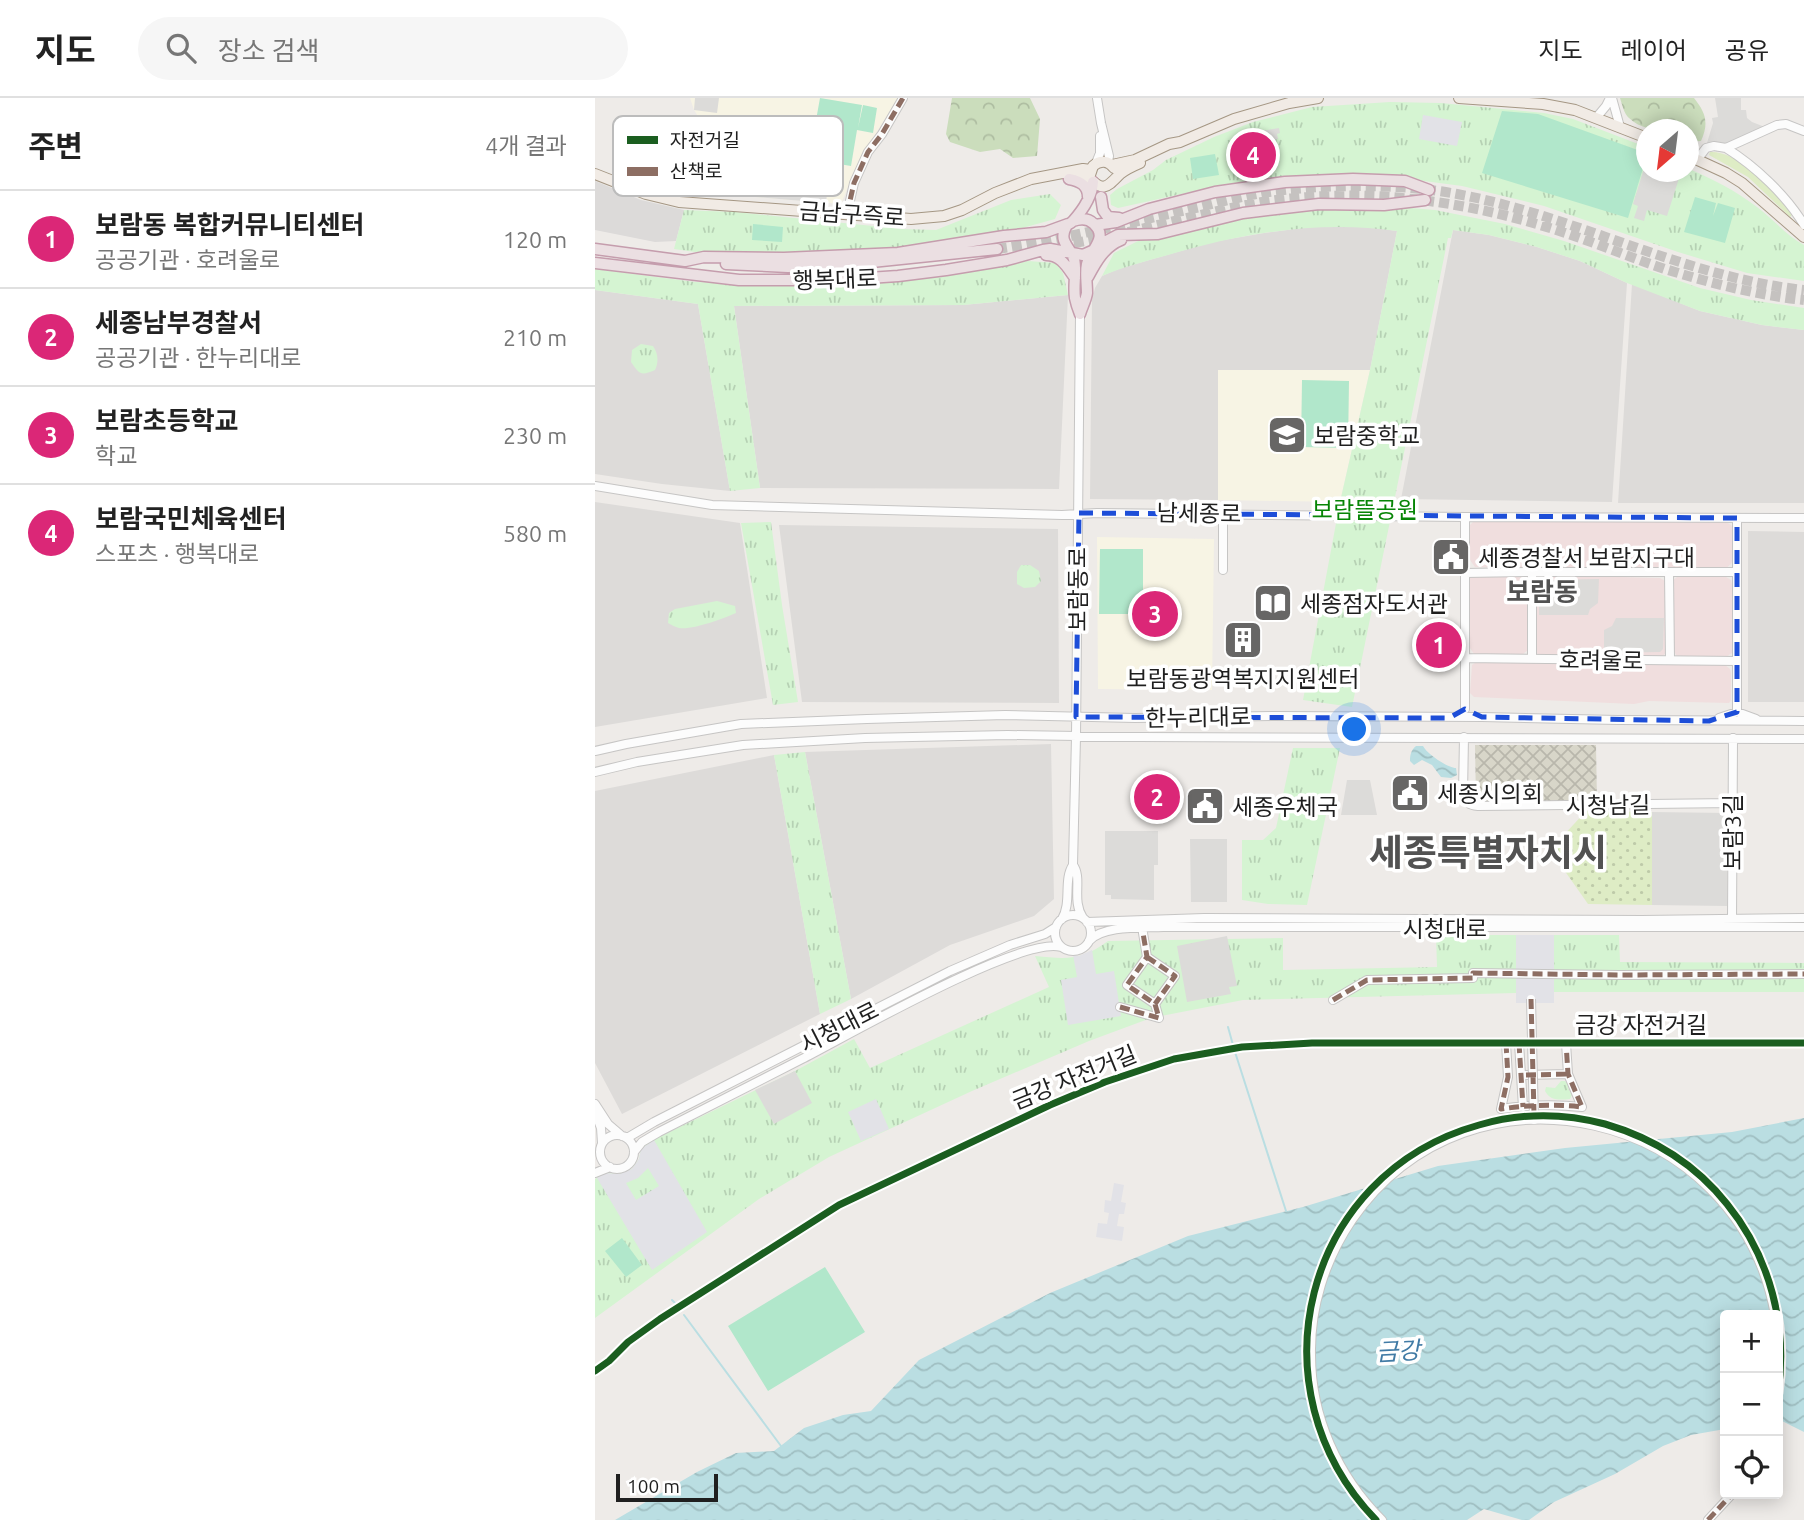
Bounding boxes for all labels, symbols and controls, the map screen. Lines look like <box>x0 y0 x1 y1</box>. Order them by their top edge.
search box <box>138 17 628 80</box>
icon: search <box>162 29 200 67</box>
text: 지도 <box>35 31 96 68</box>
text: 장소 검색 <box>218 36 319 65</box>
text: 지도 <box>1538 37 1583 64</box>
text: 레이어 <box>1621 37 1687 64</box>
text: 공유 <box>1725 37 1769 64</box>
legend <box>613 116 843 196</box>
north arrow <box>1636 119 1699 182</box>
text: 주변 <box>28 129 83 163</box>
text: 자전거길 <box>670 129 740 151</box>
pin: 4 <box>1230 129 1276 181</box>
text: 4개 결과 <box>485 133 567 158</box>
text: 산책로 <box>670 160 722 182</box>
street label: 금남구즉로 <box>798 198 906 230</box>
text: 보람동 복합커뮤니티센터 <box>95 210 364 239</box>
text: 1 <box>45 227 57 252</box>
text: 120 m <box>503 227 567 252</box>
text: 공공기관 · 호려울로 <box>95 247 280 272</box>
street label: 행복대로 <box>792 265 878 293</box>
text: 세종남부경찰서 <box>95 308 262 337</box>
text: 2 <box>45 325 57 350</box>
text: 210 m <box>503 325 567 350</box>
text: 공공기관 · 한누리대로 <box>95 345 302 370</box>
text: 보람초등학교 <box>95 406 239 435</box>
school or university icon: 보람중학교 <box>1266 414 1308 456</box>
text: 3 <box>45 423 57 448</box>
text: 230 m <box>503 423 567 448</box>
place label: 보람중학교 <box>1314 423 1420 448</box>
text: 학교 <box>95 443 137 468</box>
park label: 보람뜰공원 <box>1312 497 1418 522</box>
street label: 남세종로 <box>1156 500 1242 526</box>
text: 보람국민체육센터 <box>95 504 286 533</box>
text: 4 <box>45 521 57 546</box>
text: 580 m <box>503 521 567 546</box>
public building icon: 세종경찰서 보람지구대 <box>1430 536 1472 578</box>
text: 스포츠 · 행복대로 <box>95 541 259 566</box>
place label: 세종경찰서 보람지구대 <box>1478 545 1695 570</box>
street label: 보람동로 <box>1065 547 1090 631</box>
district label: 보람동 <box>1506 577 1578 606</box>
library icon: 세종점자도서관 <box>1252 582 1294 624</box>
pin: 3 <box>1132 588 1178 640</box>
place label: 세종점자도서관 <box>1300 591 1448 616</box>
building icon: 보람동광역복지지원센터 <box>1222 619 1264 661</box>
pin: 1 <box>1416 619 1462 671</box>
street label: 호려울로 <box>1558 647 1644 673</box>
place label: 보람동광역복지지원센터 <box>1127 666 1359 691</box>
street label: 한누리대로 <box>1145 704 1251 730</box>
your location <box>1337 712 1371 746</box>
pin: 2 <box>1134 771 1180 823</box>
public building icon: 세종시의회 <box>1389 772 1431 814</box>
place label: 세종시의회 <box>1437 781 1543 806</box>
public building icon: 세종우체국 <box>1184 785 1226 827</box>
street label: 시청남길 <box>1565 792 1651 818</box>
place label: 세종우체국 <box>1232 794 1338 819</box>
street label: 보람3길 <box>1720 794 1745 870</box>
district label: 세종특별자치시 <box>1369 832 1607 873</box>
street label: 시청대로 <box>1403 916 1487 941</box>
street label: 시청대로 <box>796 997 882 1057</box>
street label: 금강 자전거길 <box>1575 1012 1707 1037</box>
street label: 금강 자전거길 <box>1008 1041 1140 1113</box>
map controls <box>1720 1310 1783 1499</box>
button: + <box>1720 1310 1783 1373</box>
water label: 금강 <box>1375 1336 1424 1366</box>
button: − <box>1720 1373 1783 1436</box>
button: locate <box>1720 1436 1783 1499</box>
scale bar <box>616 1471 717 1503</box>
text: 100 m <box>627 1475 680 1497</box>

